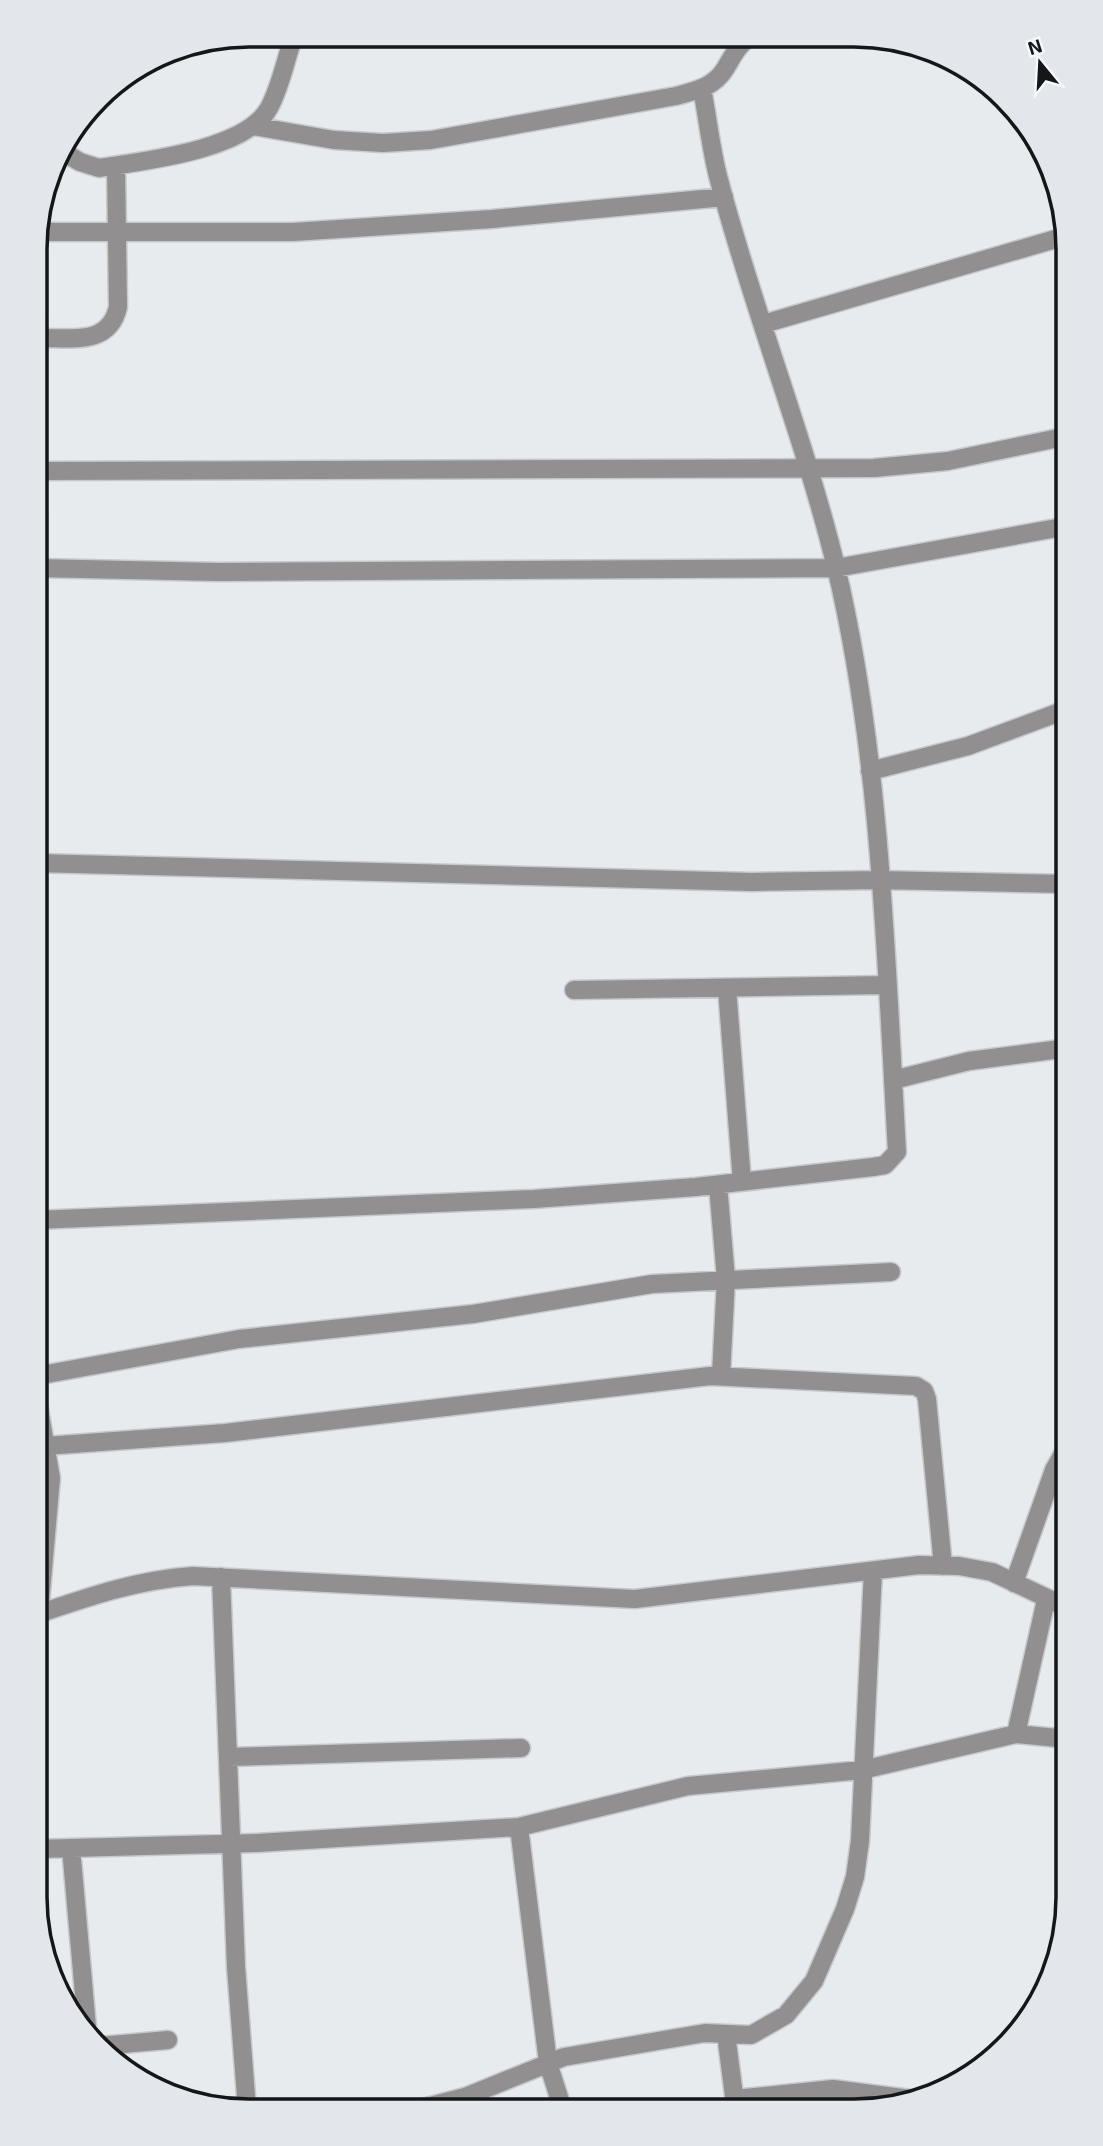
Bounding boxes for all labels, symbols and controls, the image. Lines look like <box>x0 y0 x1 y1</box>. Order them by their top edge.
north arrow <box>1005 28 1075 98</box>
text: N <box>1025 33 1045 59</box>

